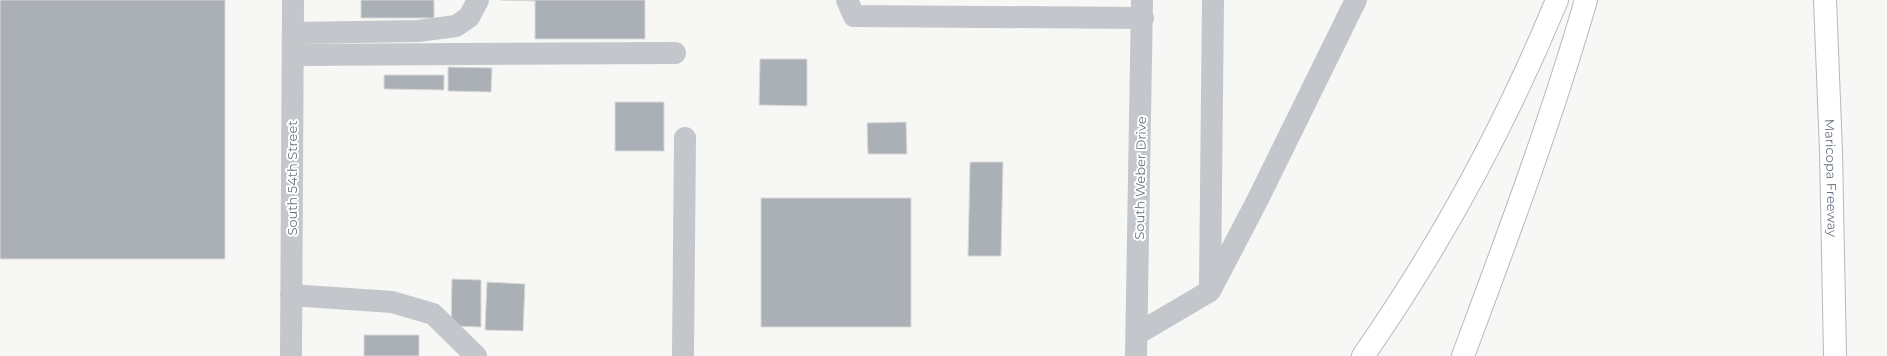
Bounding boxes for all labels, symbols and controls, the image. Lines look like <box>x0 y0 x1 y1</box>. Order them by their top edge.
street label: South Weber Drive <box>1131 116 1149 240</box>
street label: Maricopa Freeway <box>1822 118 1841 238</box>
street label: South 54th Street <box>284 120 300 236</box>

